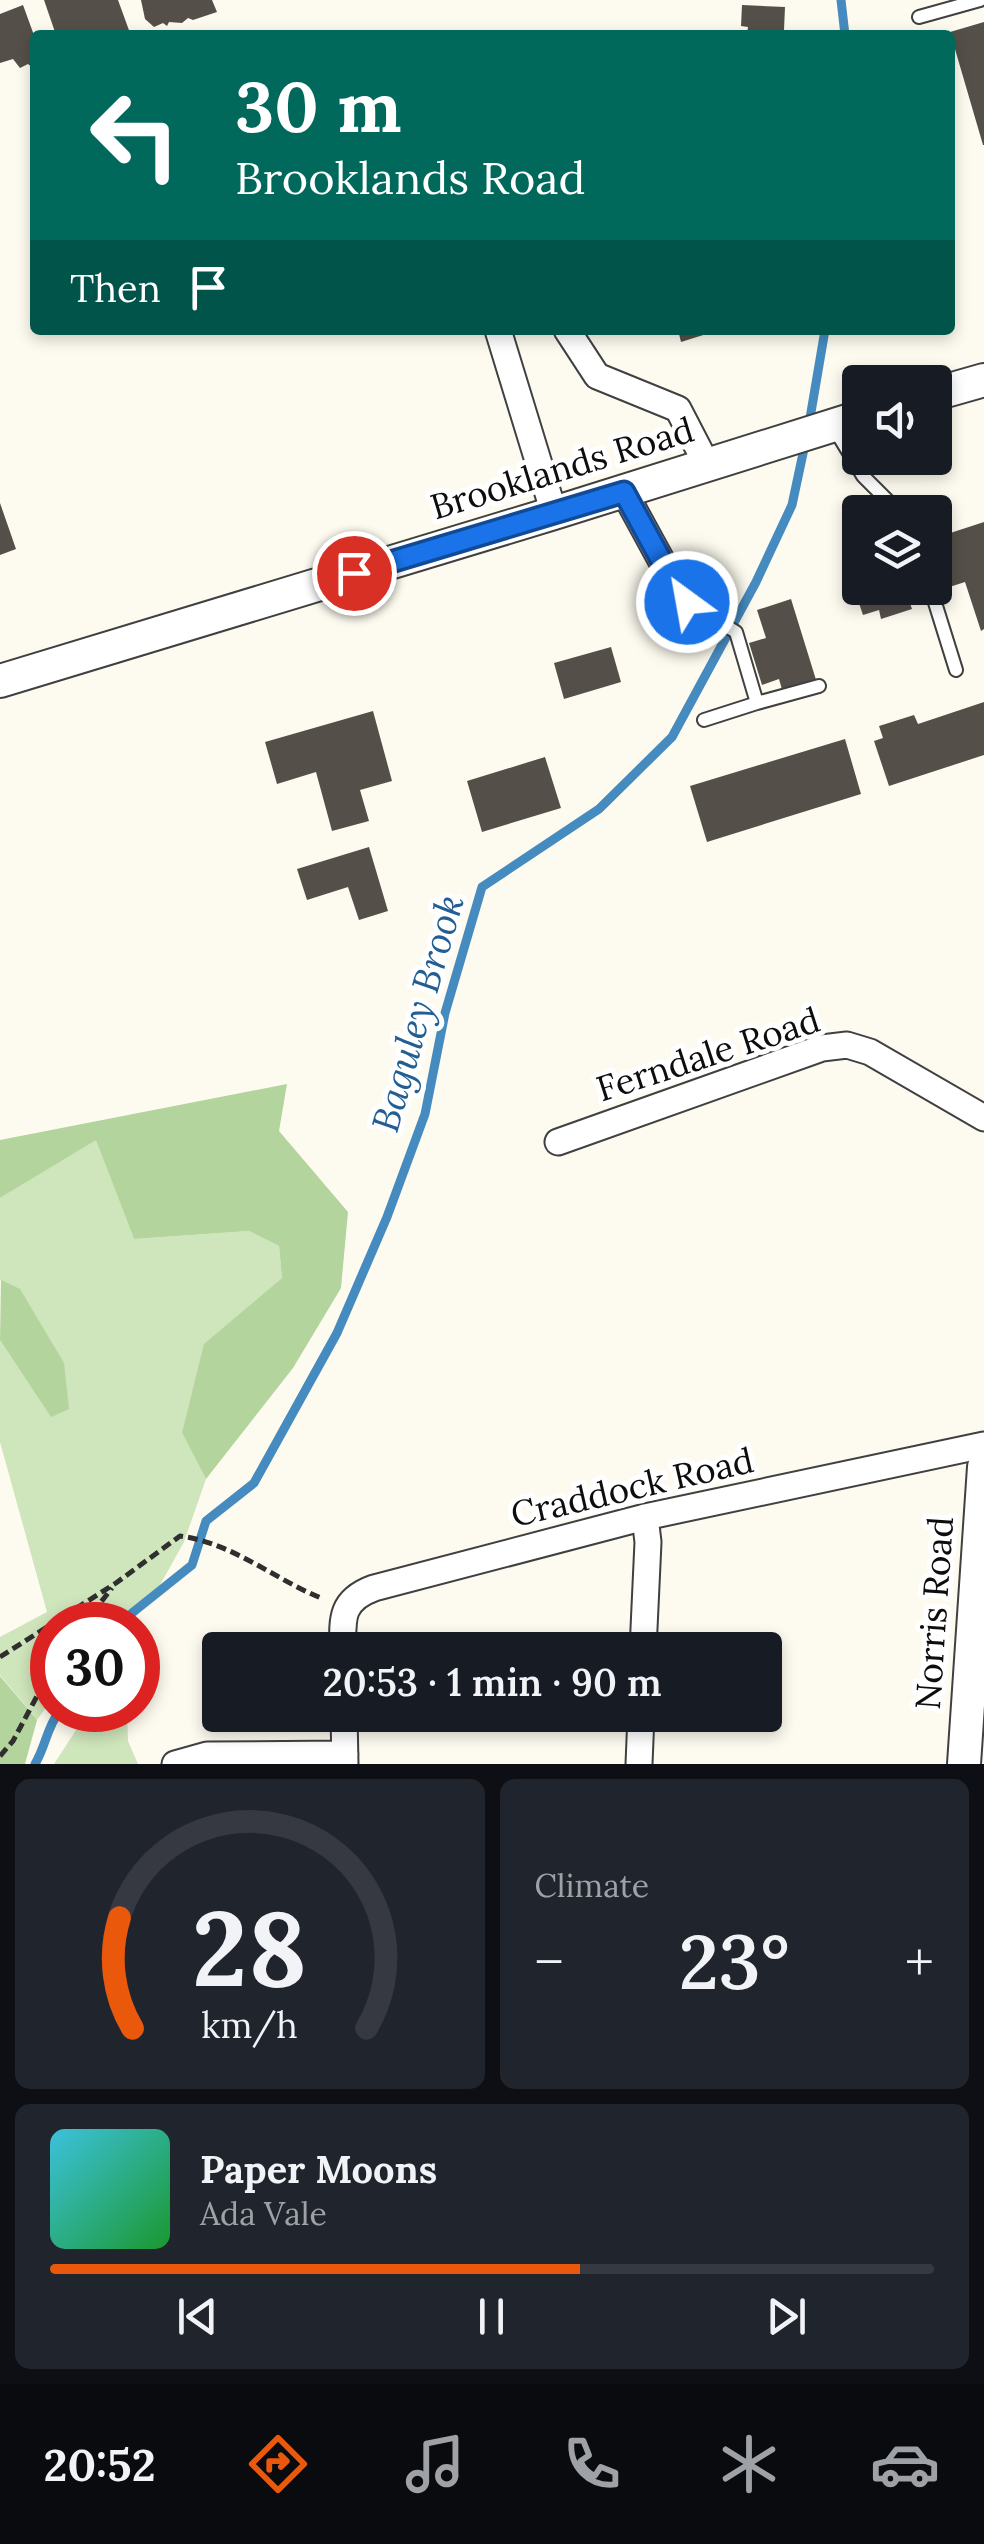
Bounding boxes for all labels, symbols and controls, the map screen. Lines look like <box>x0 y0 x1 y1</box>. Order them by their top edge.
text: 30 m <box>235 62 402 151</box>
icon: left <box>70 70 200 200</box>
text: Brooklands Road <box>235 149 585 206</box>
icon: arrive <box>181 260 236 315</box>
text: Then <box>70 264 161 312</box>
map controls <box>842 365 952 605</box>
button: sound <box>842 365 952 475</box>
street label: Brooklands Road <box>425 407 699 529</box>
button: layers <box>842 495 952 605</box>
pin <box>312 531 397 616</box>
icon: arrive <box>327 546 382 601</box>
position arrow <box>635 550 739 654</box>
water label: Baguley Brook <box>360 889 475 1138</box>
street label: Ferndale Road <box>591 997 825 1111</box>
street label: Craddock Road <box>506 1437 758 1537</box>
street label: Norris Road <box>905 1515 963 1711</box>
speed limit sign: 30 <box>30 1602 160 1732</box>
text: 20:53 · 1 min · 90 m <box>322 1658 662 1706</box>
text: Climate <box>535 1865 649 1906</box>
text: 28 <box>192 1881 307 2014</box>
text: 23° <box>679 1914 790 2010</box>
text: − <box>535 1927 564 1997</box>
text: + <box>905 1927 934 1997</box>
text: km/h <box>201 2002 298 2048</box>
text: Paper Moons <box>200 2145 437 2193</box>
text: Ada Vale <box>200 2193 327 2234</box>
icon: previous <box>170 2289 225 2344</box>
icon: pause <box>464 2289 519 2344</box>
icon: next <box>759 2289 814 2344</box>
icon: directions <box>243 2429 313 2499</box>
icon: music <box>400 2429 470 2499</box>
icon: phone <box>557 2429 627 2499</box>
icon: climate <box>714 2429 784 2499</box>
icon: car <box>870 2429 940 2499</box>
text: 20:52 <box>43 2436 156 2493</box>

